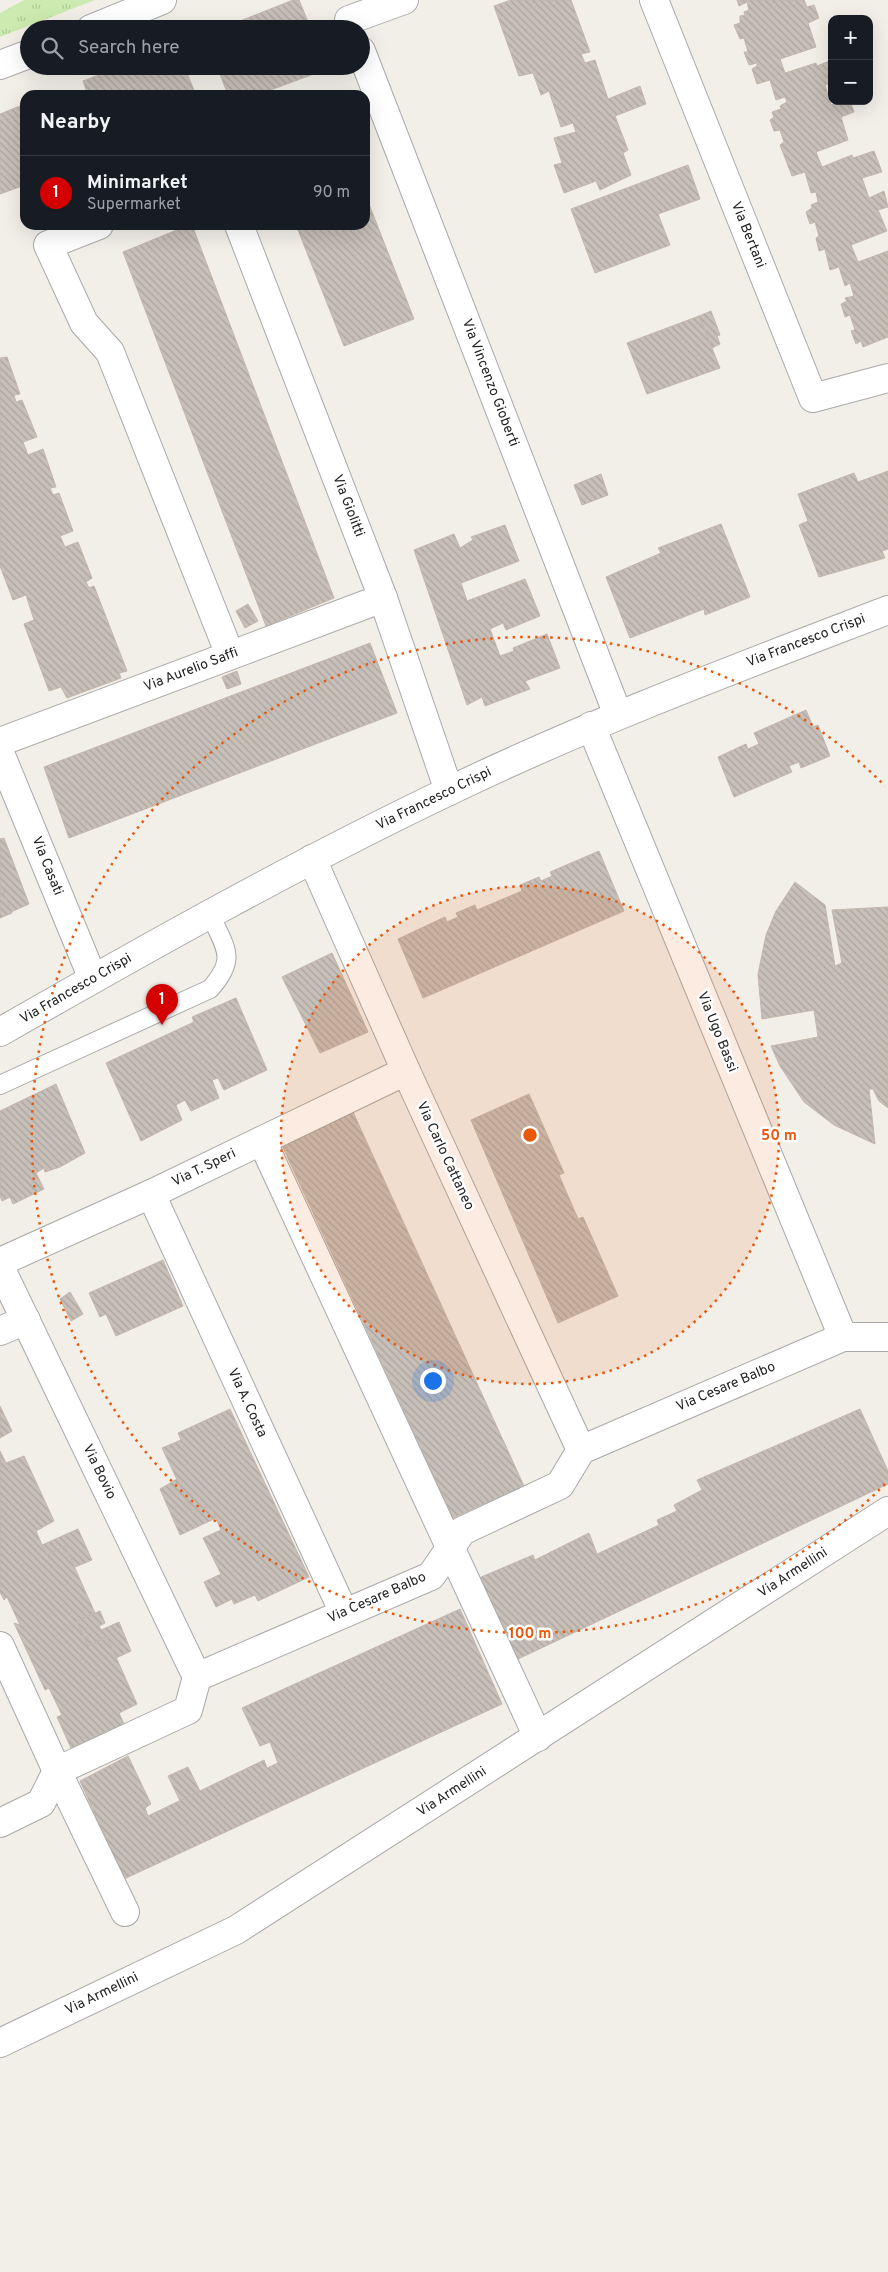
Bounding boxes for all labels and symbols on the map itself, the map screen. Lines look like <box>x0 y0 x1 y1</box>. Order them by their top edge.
street label: Via Bertani <box>727 199 769 271</box>
street label: Via Vincenzo Gioberti <box>458 317 522 449</box>
street label: Via Giolitti <box>328 473 368 539</box>
street label: Via Francesco Crispi <box>744 610 868 672</box>
street label: Via Aurelio Saffi <box>141 644 241 696</box>
street label: Via Francesco Crispi <box>374 764 494 834</box>
street label: Via Casati <box>28 834 66 898</box>
street label: Via Francesco Crispi <box>17 950 135 1028</box>
pin: 1 <box>146 984 178 1025</box>
street label: Via Ugo Bassi <box>693 989 741 1075</box>
street label: Via Carlo Cattaneo <box>412 1099 478 1213</box>
centre of rings <box>521 1126 539 1144</box>
text: 50 m <box>761 1127 797 1146</box>
street label: Via T. Speri <box>169 1145 239 1191</box>
street label: Via Cesare Balbo <box>674 1358 778 1416</box>
street label: Via A. Costa <box>224 1366 270 1440</box>
your location <box>420 1368 446 1394</box>
street label: Via Bovio <box>78 1442 120 1502</box>
street label: Via Armellini <box>755 1544 831 1602</box>
street label: Via Cesare Balbo <box>325 1569 429 1627</box>
text: 100 m <box>509 1625 551 1644</box>
street label: Via Armellini <box>414 1763 490 1821</box>
street label: Via Armellini <box>63 1969 141 2019</box>

